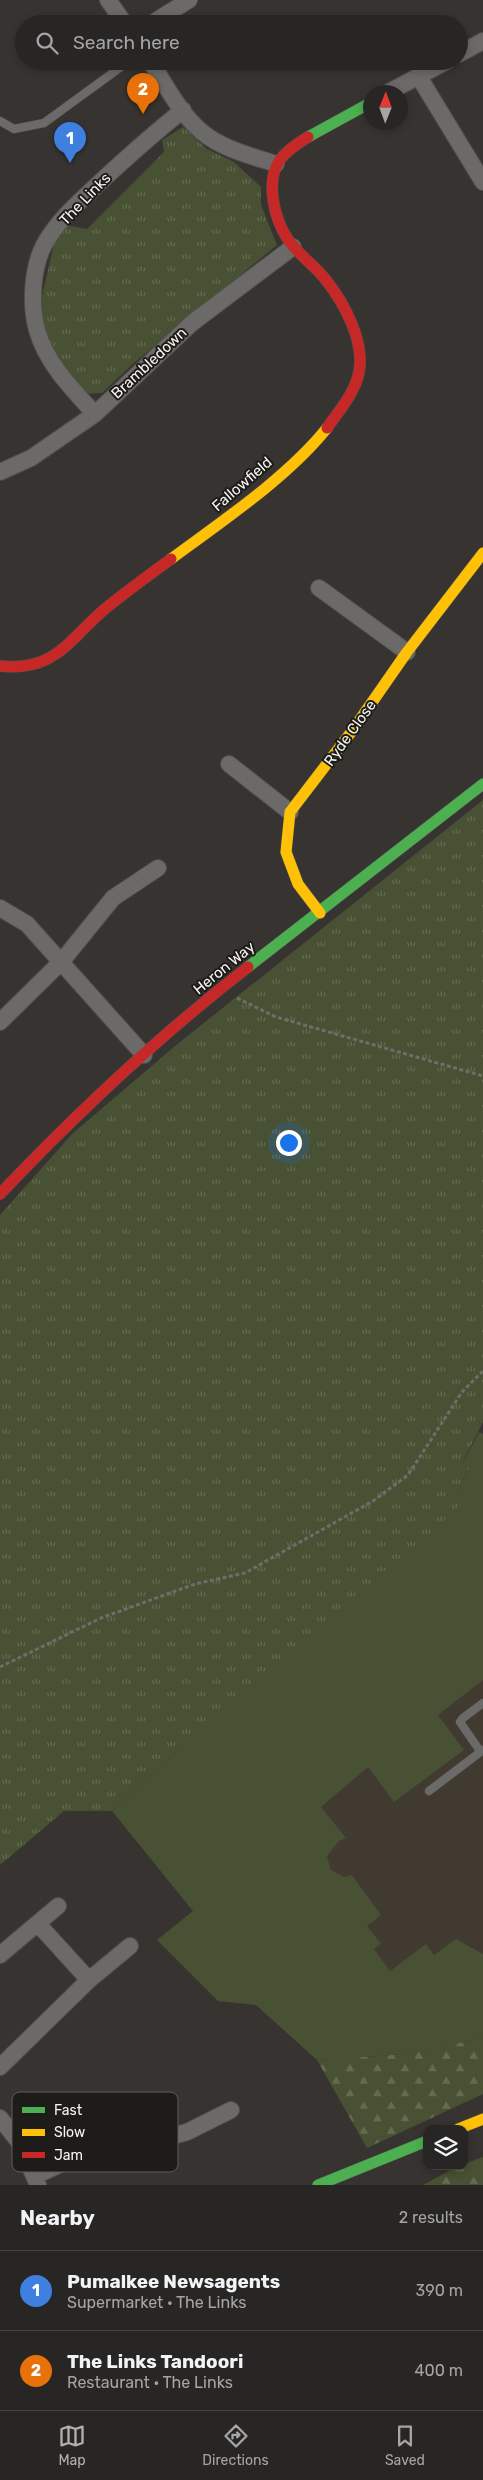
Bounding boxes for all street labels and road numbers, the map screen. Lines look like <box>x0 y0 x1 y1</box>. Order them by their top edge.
street label: The Links <box>56 169 115 229</box>
street label: Brambledown <box>108 323 190 403</box>
street label: Fallowfield <box>208 453 276 515</box>
street label: Ryde Close <box>320 697 380 769</box>
street label: Heron Way <box>190 938 258 998</box>

